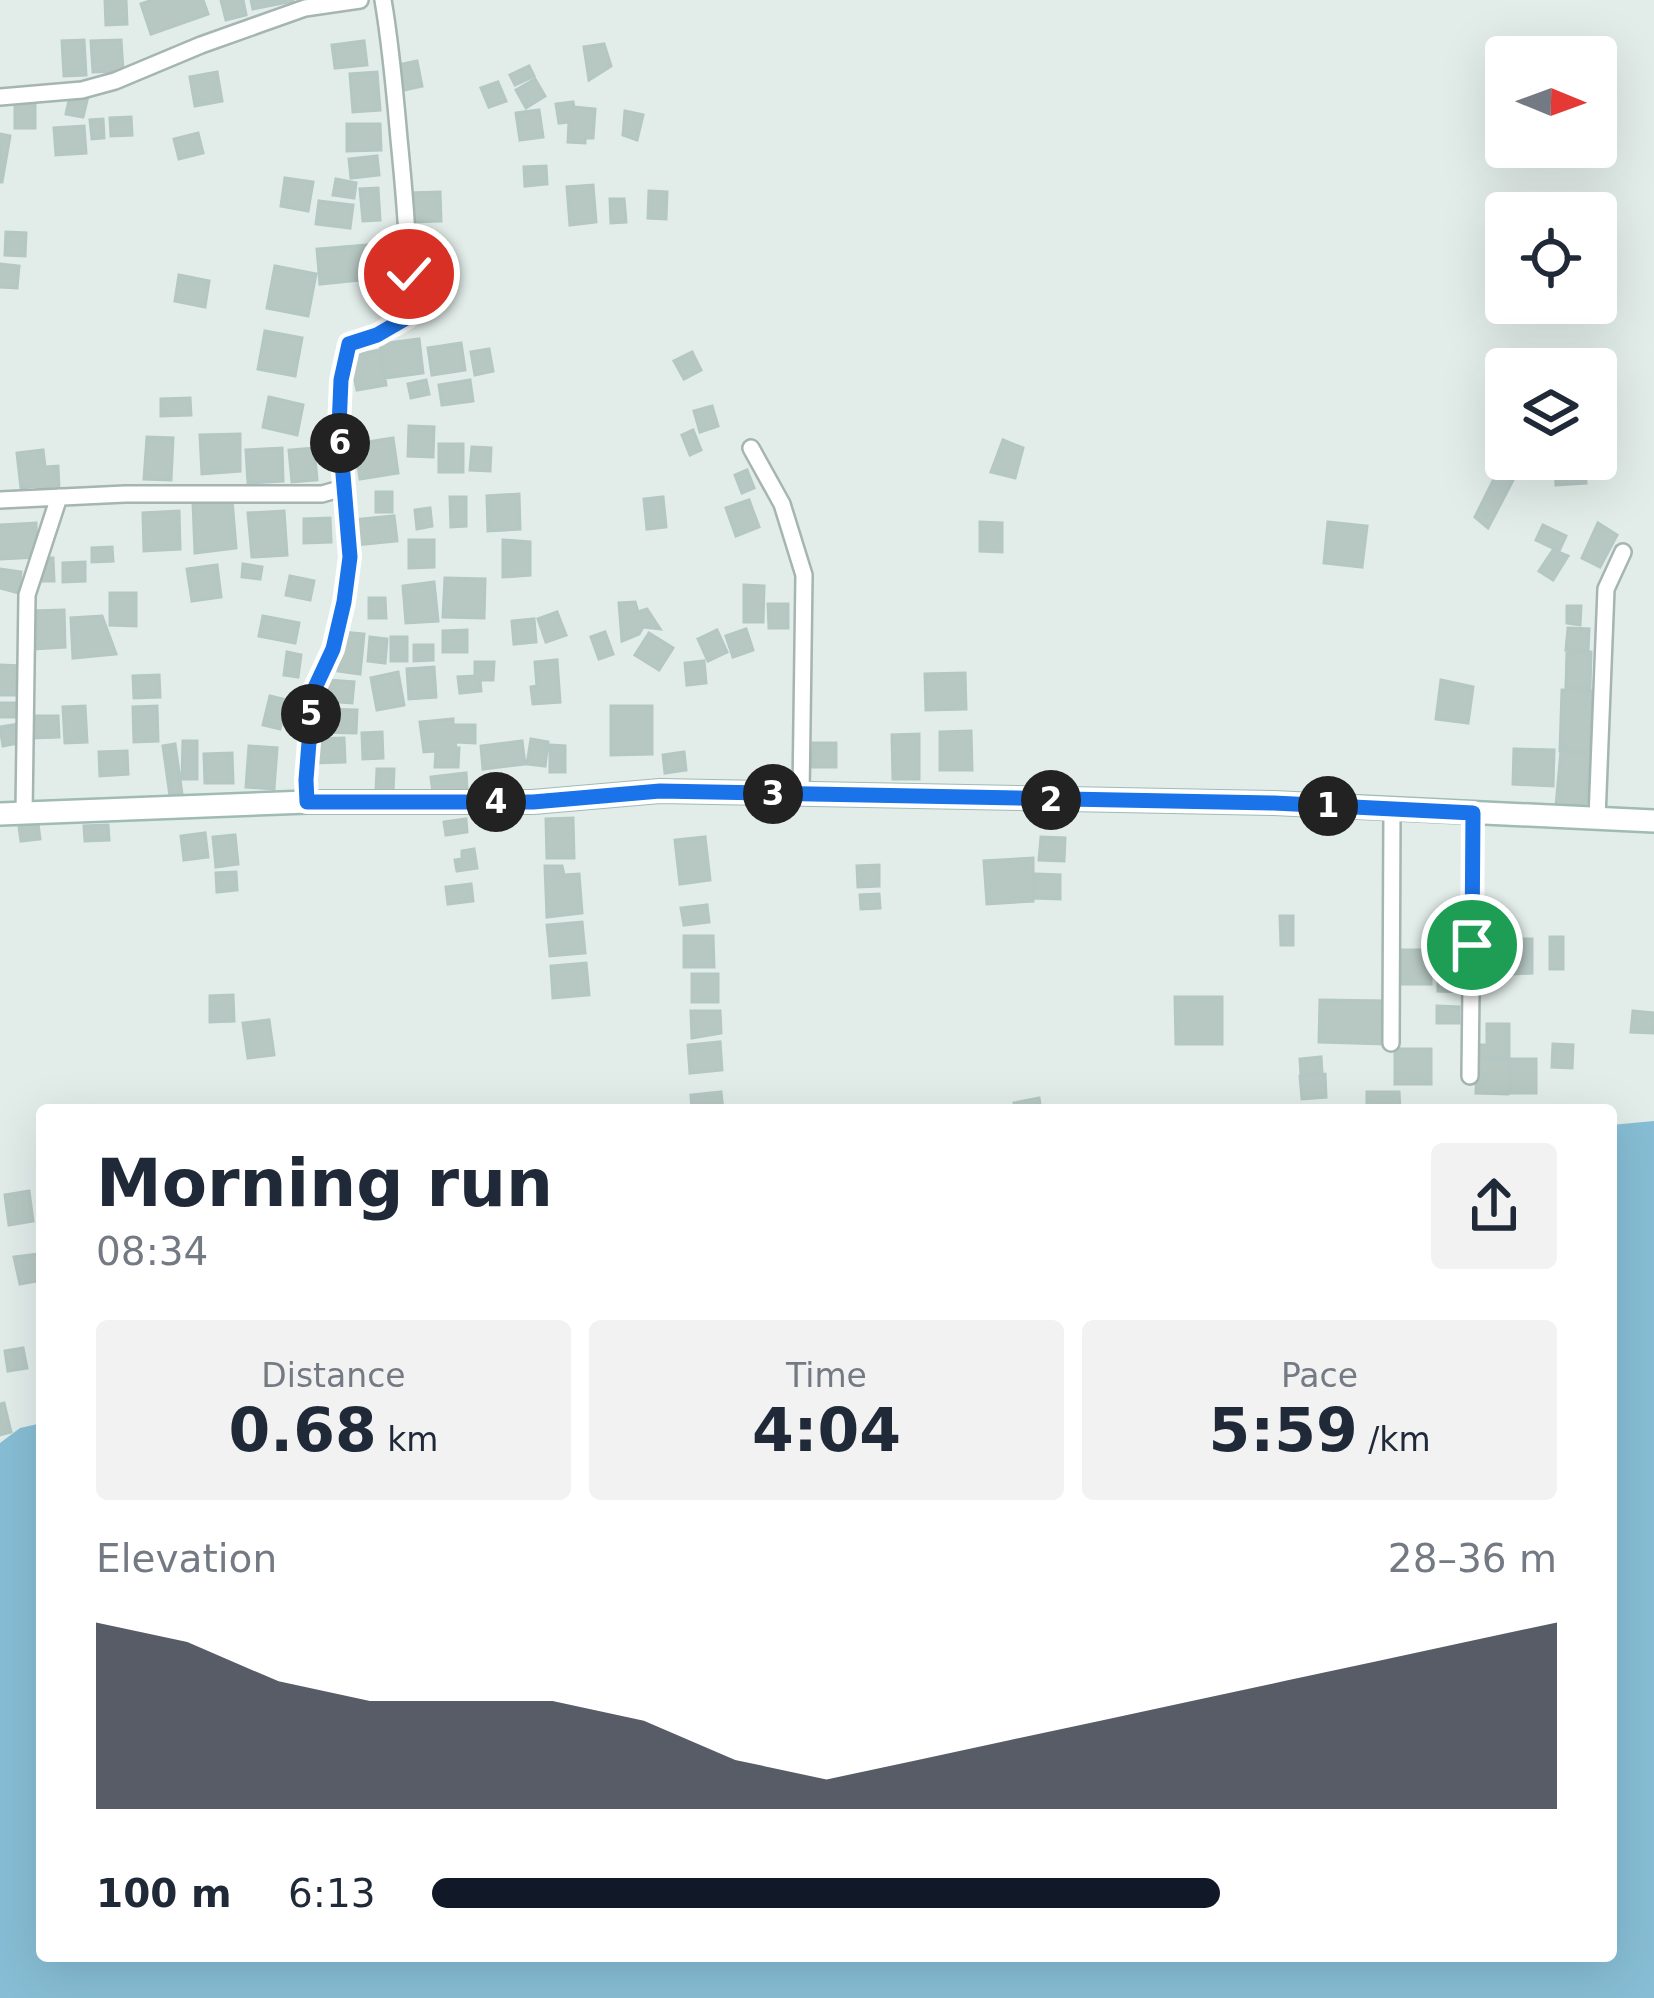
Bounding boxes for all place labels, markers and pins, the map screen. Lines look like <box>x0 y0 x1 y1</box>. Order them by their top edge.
pin <box>358 223 460 325</box>
pin: 6 <box>310 413 370 473</box>
pin: 5 <box>281 684 341 744</box>
pin: 3 <box>743 764 803 824</box>
pin: 2 <box>1021 770 1081 830</box>
pin: 4 <box>466 772 526 832</box>
pin: 1 <box>1298 776 1358 836</box>
pin <box>1421 894 1523 996</box>

